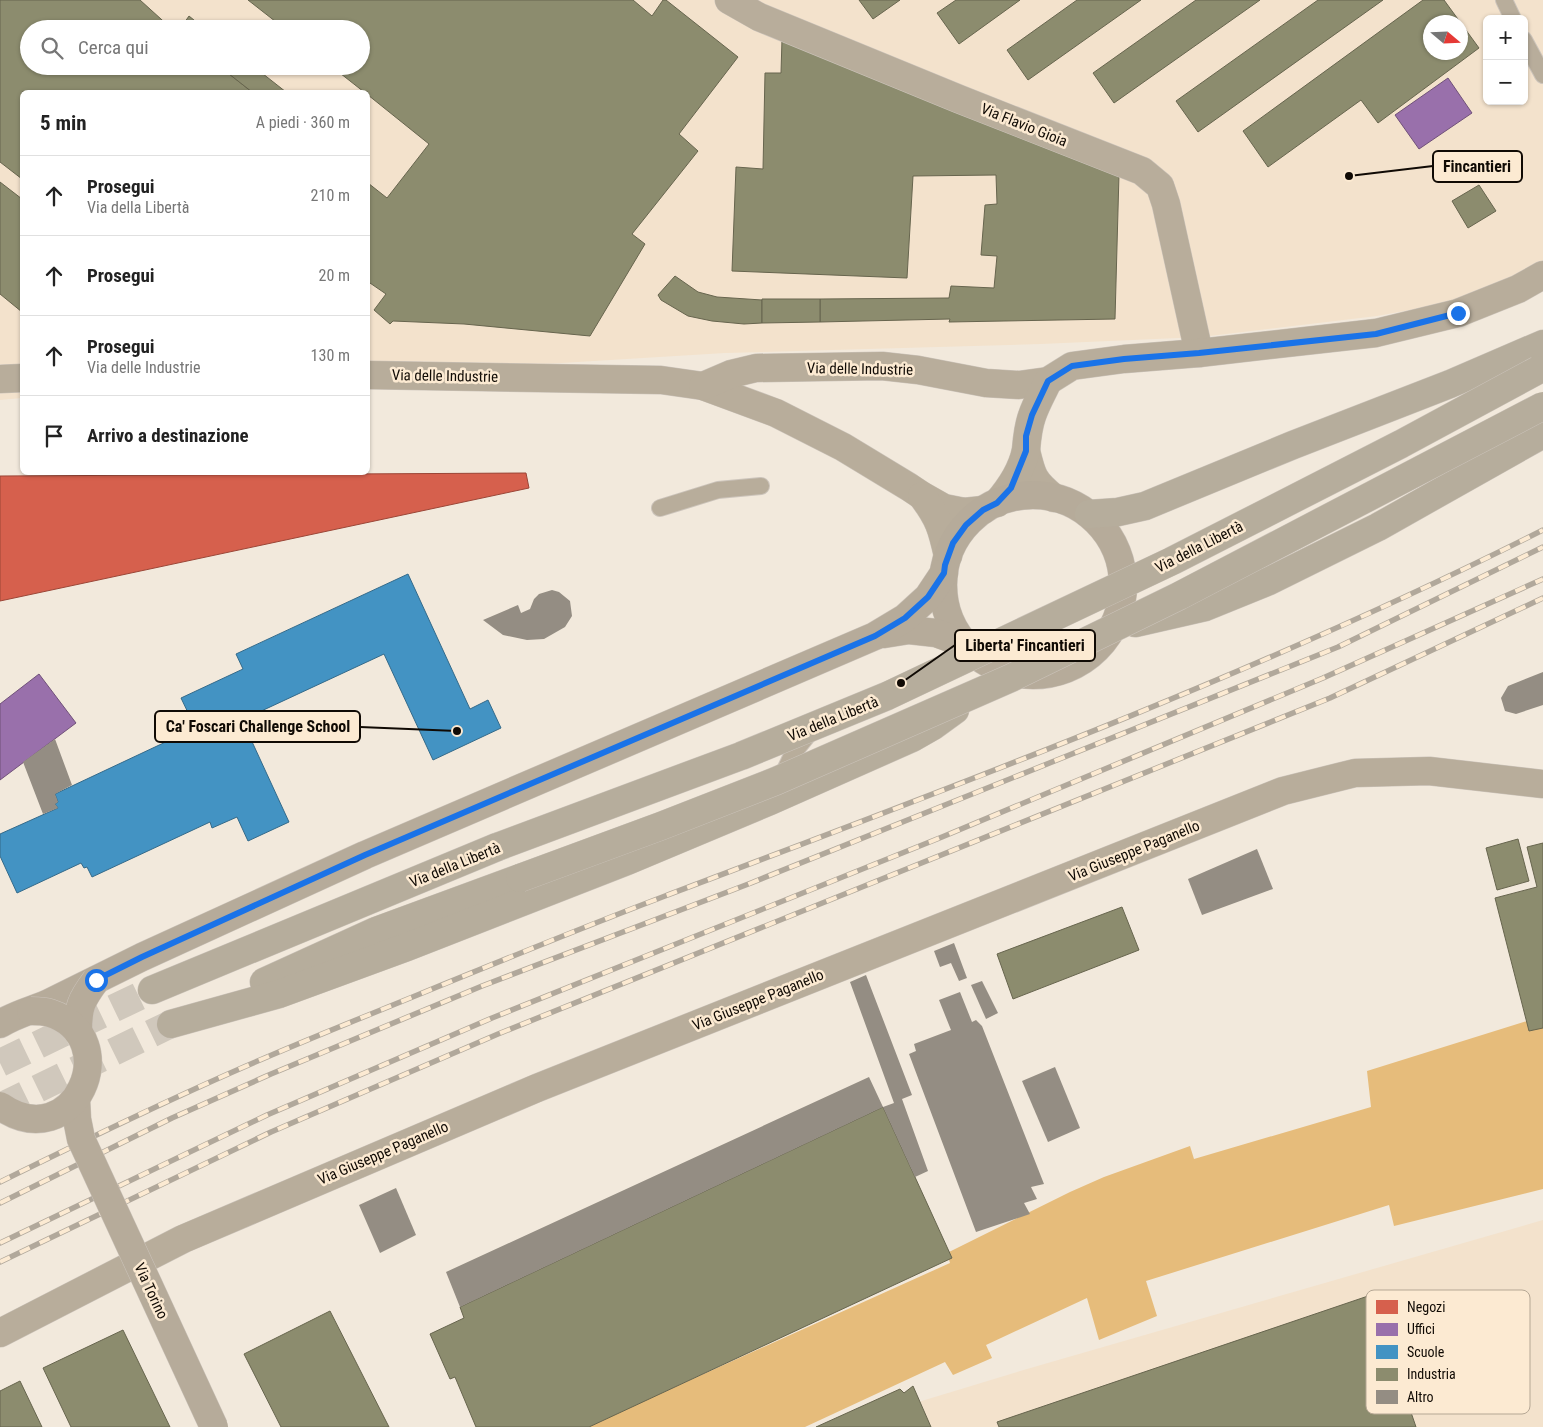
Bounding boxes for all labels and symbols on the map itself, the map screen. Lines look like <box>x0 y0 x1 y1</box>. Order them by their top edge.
north arrow <box>1423 15 1468 60</box>
street label: Via Flavio Gioia <box>978 100 1070 150</box>
callout: Fincantieri <box>1433 151 1522 182</box>
text: Fincantieri <box>1443 157 1511 176</box>
route end <box>1447 302 1470 325</box>
street label: Via delle Industrie <box>807 359 913 379</box>
street label: Via delle Industrie <box>392 366 498 386</box>
street label: Via della Libertà <box>1152 517 1246 577</box>
callout: Liberta' Fincantieri <box>955 630 1095 661</box>
text: Liberta' Fincantieri <box>965 636 1085 655</box>
street label: Via della Libertà <box>785 693 881 745</box>
callout: Ca' Foscari Challenge School <box>155 711 360 742</box>
text: Ca' Foscari Challenge School <box>166 717 350 736</box>
street label: Via Giuseppe Paganello <box>1066 816 1202 886</box>
street label: Via della Libertà <box>407 839 503 891</box>
street label: Via Giuseppe Paganello <box>690 965 826 1035</box>
route start <box>85 969 108 992</box>
street label: Via Giuseppe Paganello <box>315 1117 451 1189</box>
street label: Via Torino <box>130 1260 172 1322</box>
legend <box>1366 1290 1530 1414</box>
text: Negozi <box>1407 1299 1445 1315</box>
text: Uffici <box>1407 1321 1435 1337</box>
text: Scuole <box>1407 1344 1445 1360</box>
text: Industria <box>1407 1366 1456 1382</box>
text: Altro <box>1407 1389 1434 1405</box>

